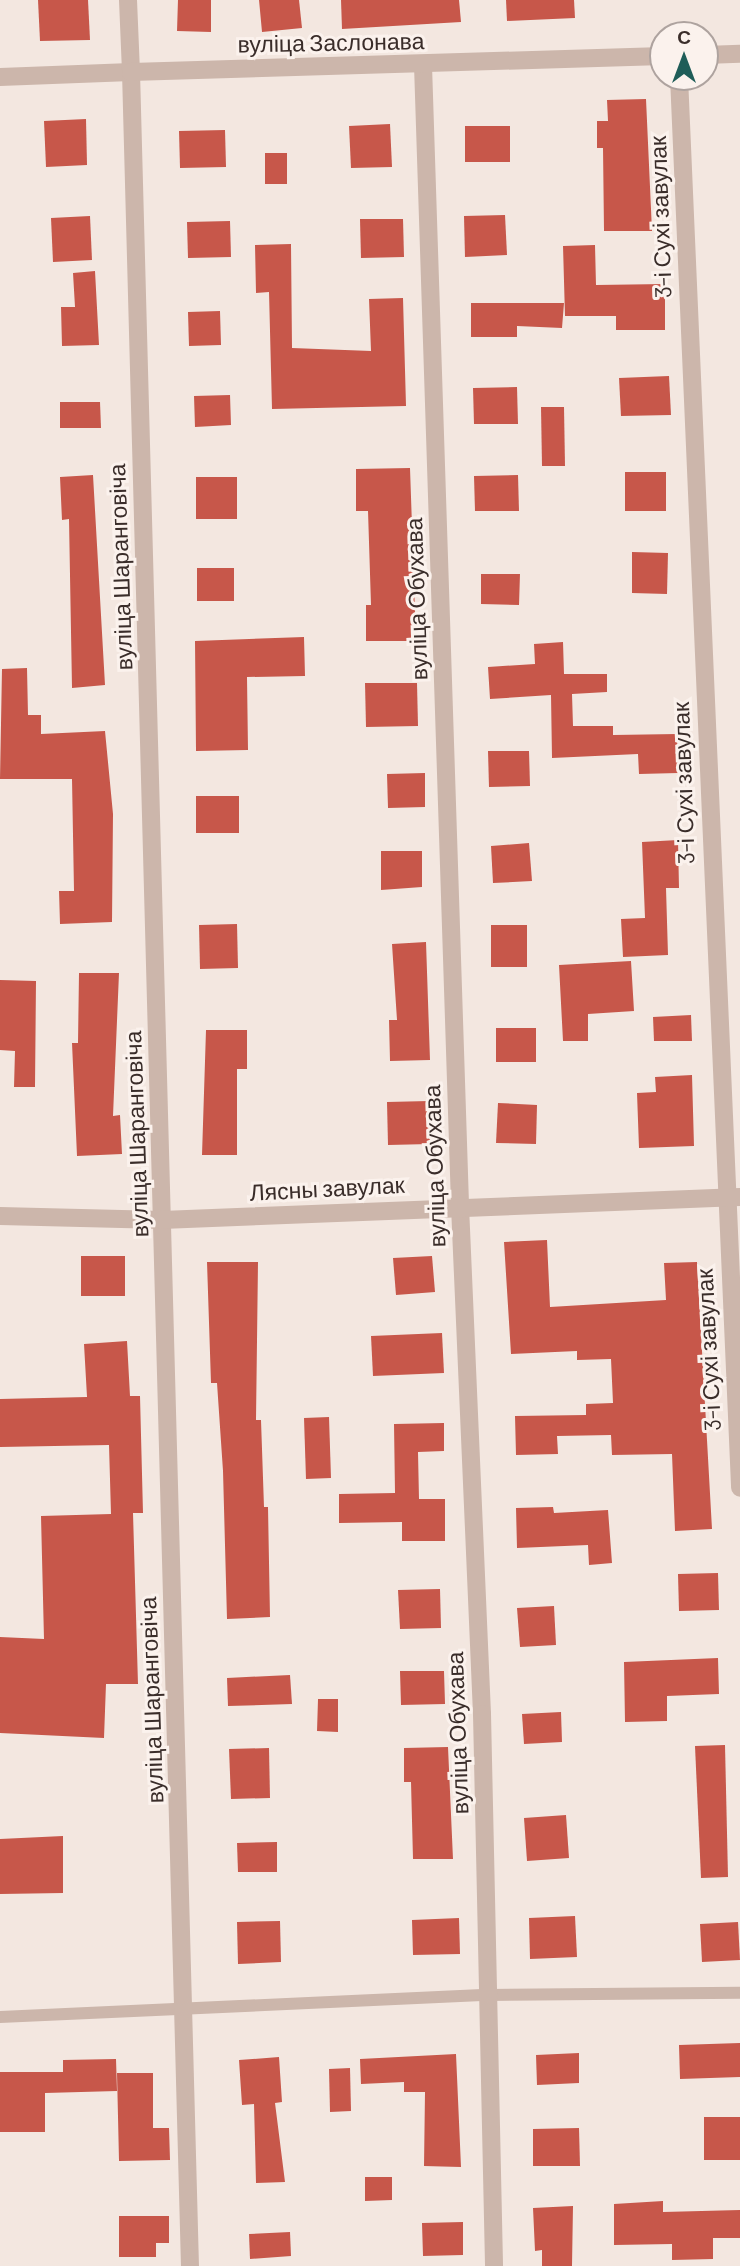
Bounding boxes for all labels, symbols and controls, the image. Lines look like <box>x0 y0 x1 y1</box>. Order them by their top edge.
north arrow <box>649 21 719 91</box>
text: С <box>677 25 691 48</box>
street label: вуліца Заслонава <box>237 27 425 57</box>
street label: 3-і Сухі завулак <box>643 135 677 299</box>
street label: вуліца Шаранговіча <box>103 463 137 671</box>
street label: вуліца Обухава <box>399 517 433 681</box>
street label: 3-і Сухі завулак <box>666 701 700 865</box>
street label: вуліца Шаранговіча <box>119 1030 153 1238</box>
street label: вуліца Обухава <box>417 1084 451 1248</box>
street label: Лясны завулак <box>249 1170 405 1206</box>
street label: 3-і Сухі завулак <box>690 1268 726 1432</box>
street label: вуліца Шаранговіча <box>134 1596 168 1804</box>
street label: вуліца Обухава <box>440 1651 474 1815</box>

